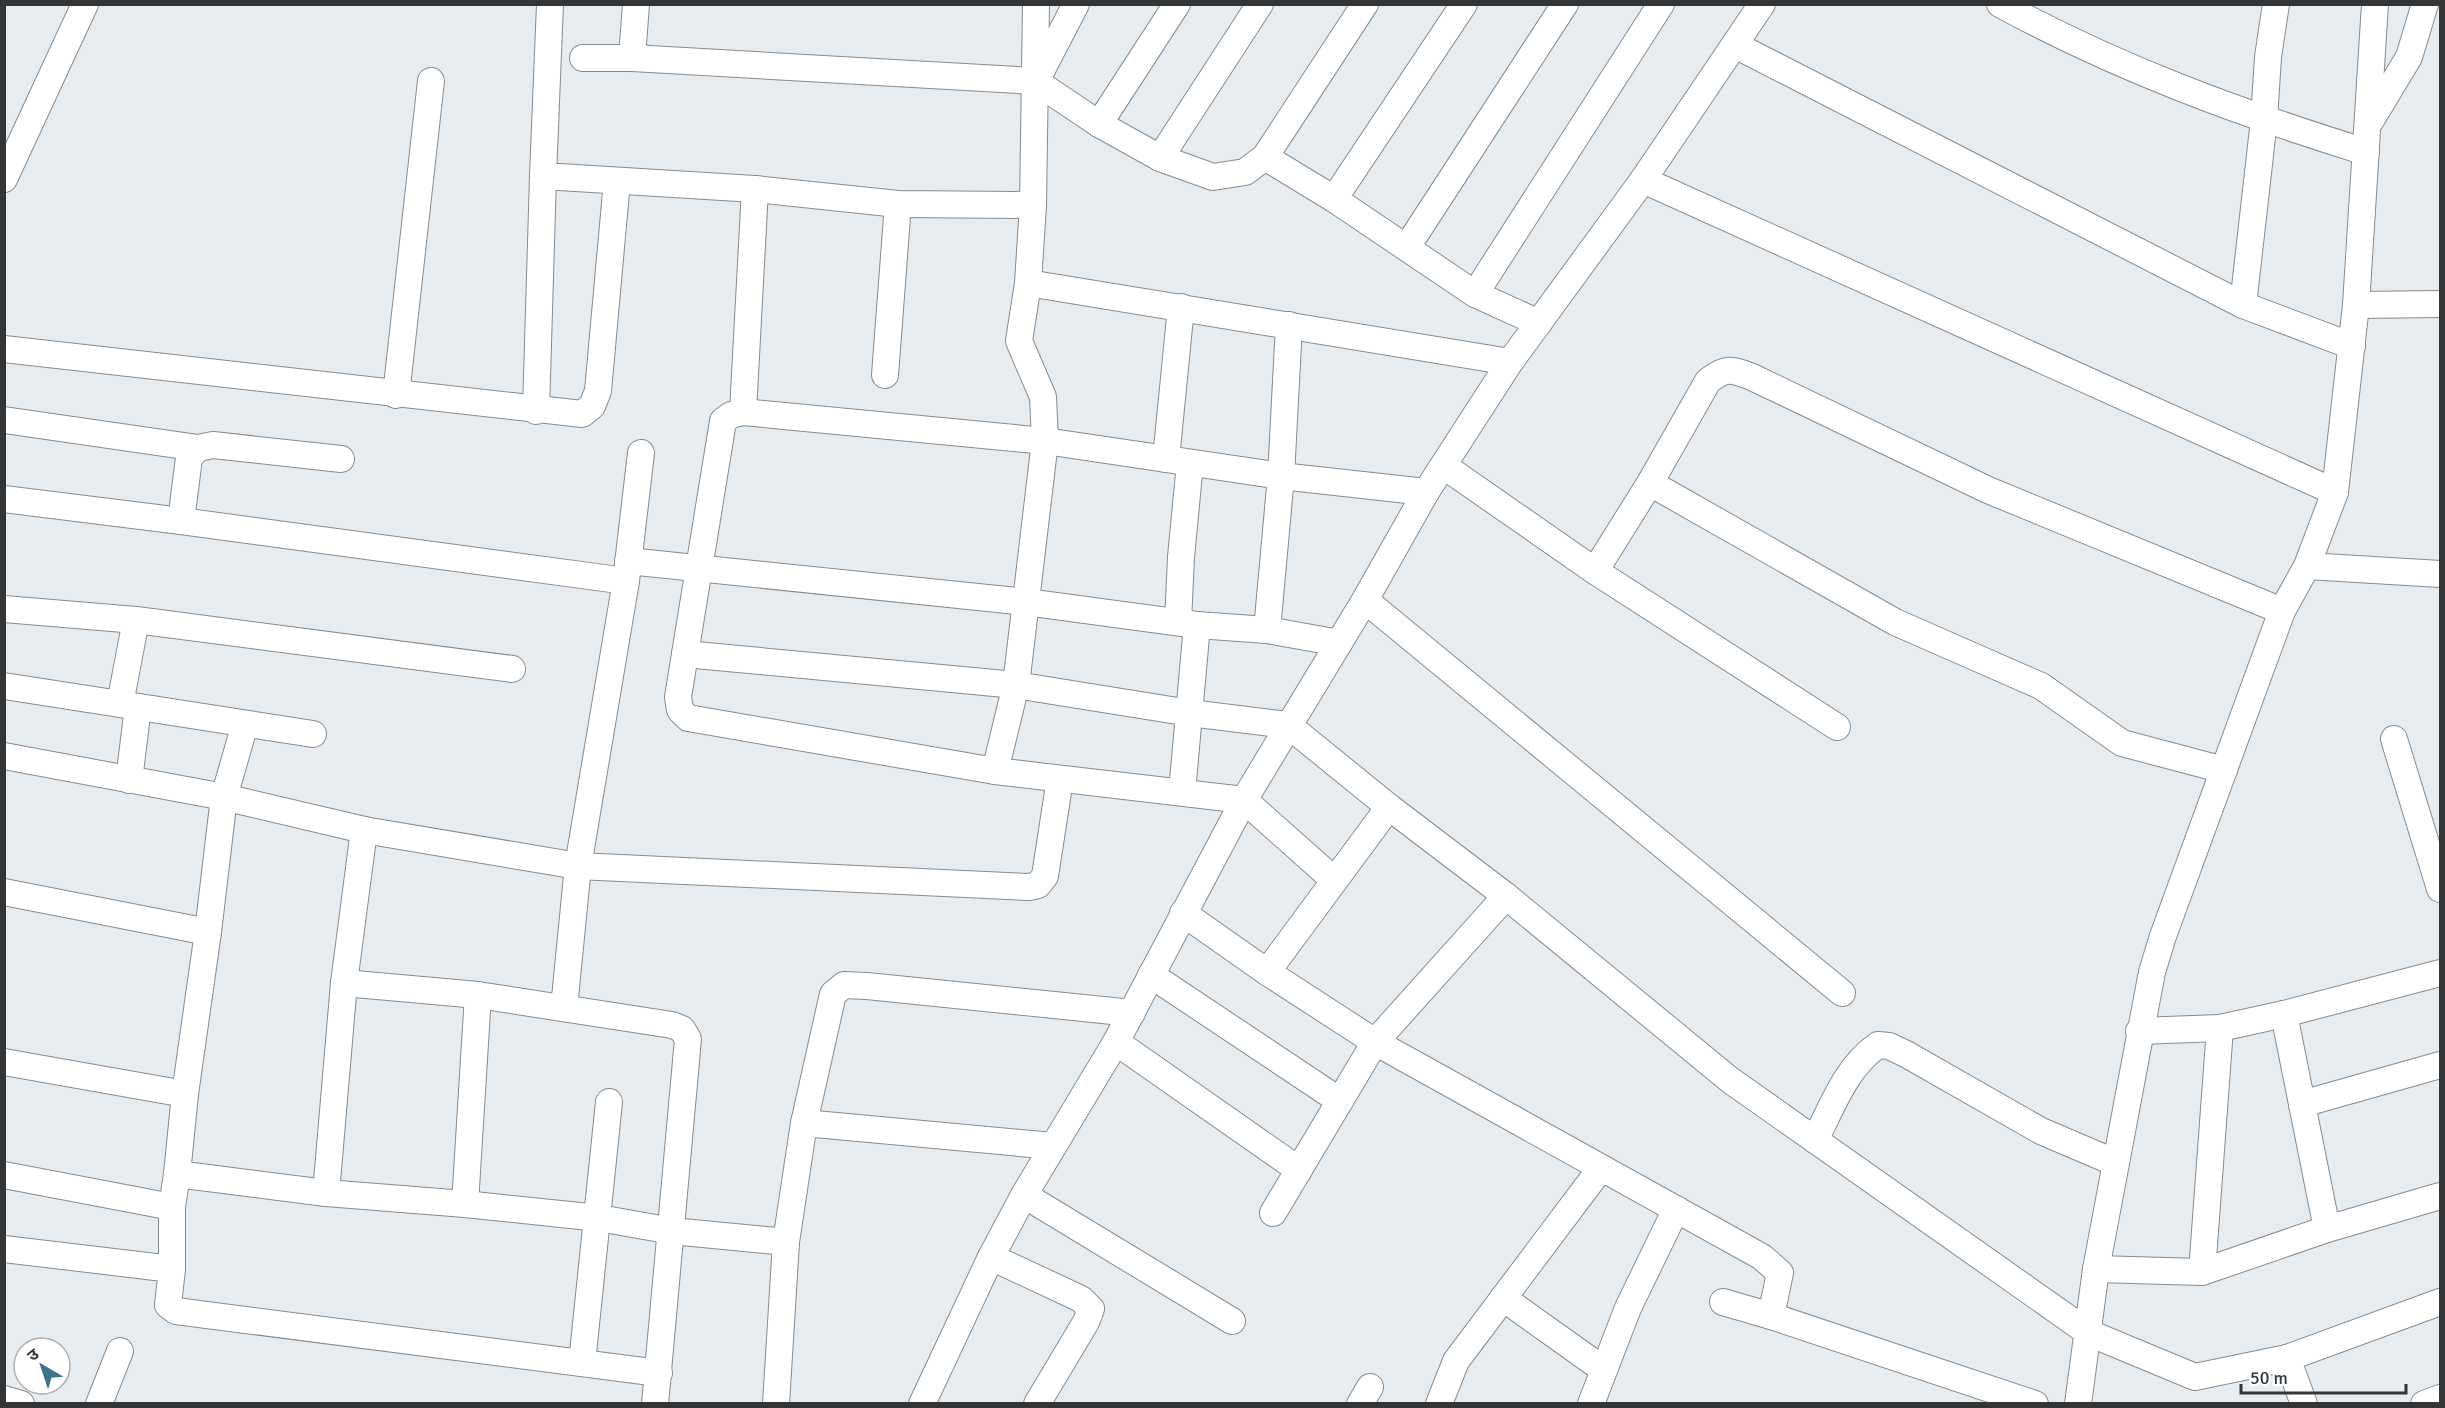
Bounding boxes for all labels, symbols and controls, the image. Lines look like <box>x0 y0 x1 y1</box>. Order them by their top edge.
north arrow <box>12 1336 72 1396</box>
text: उ <box>23 1344 44 1366</box>
scale bar <box>2241 1357 2406 1395</box>
text: 50 m <box>2250 1367 2288 1389</box>

